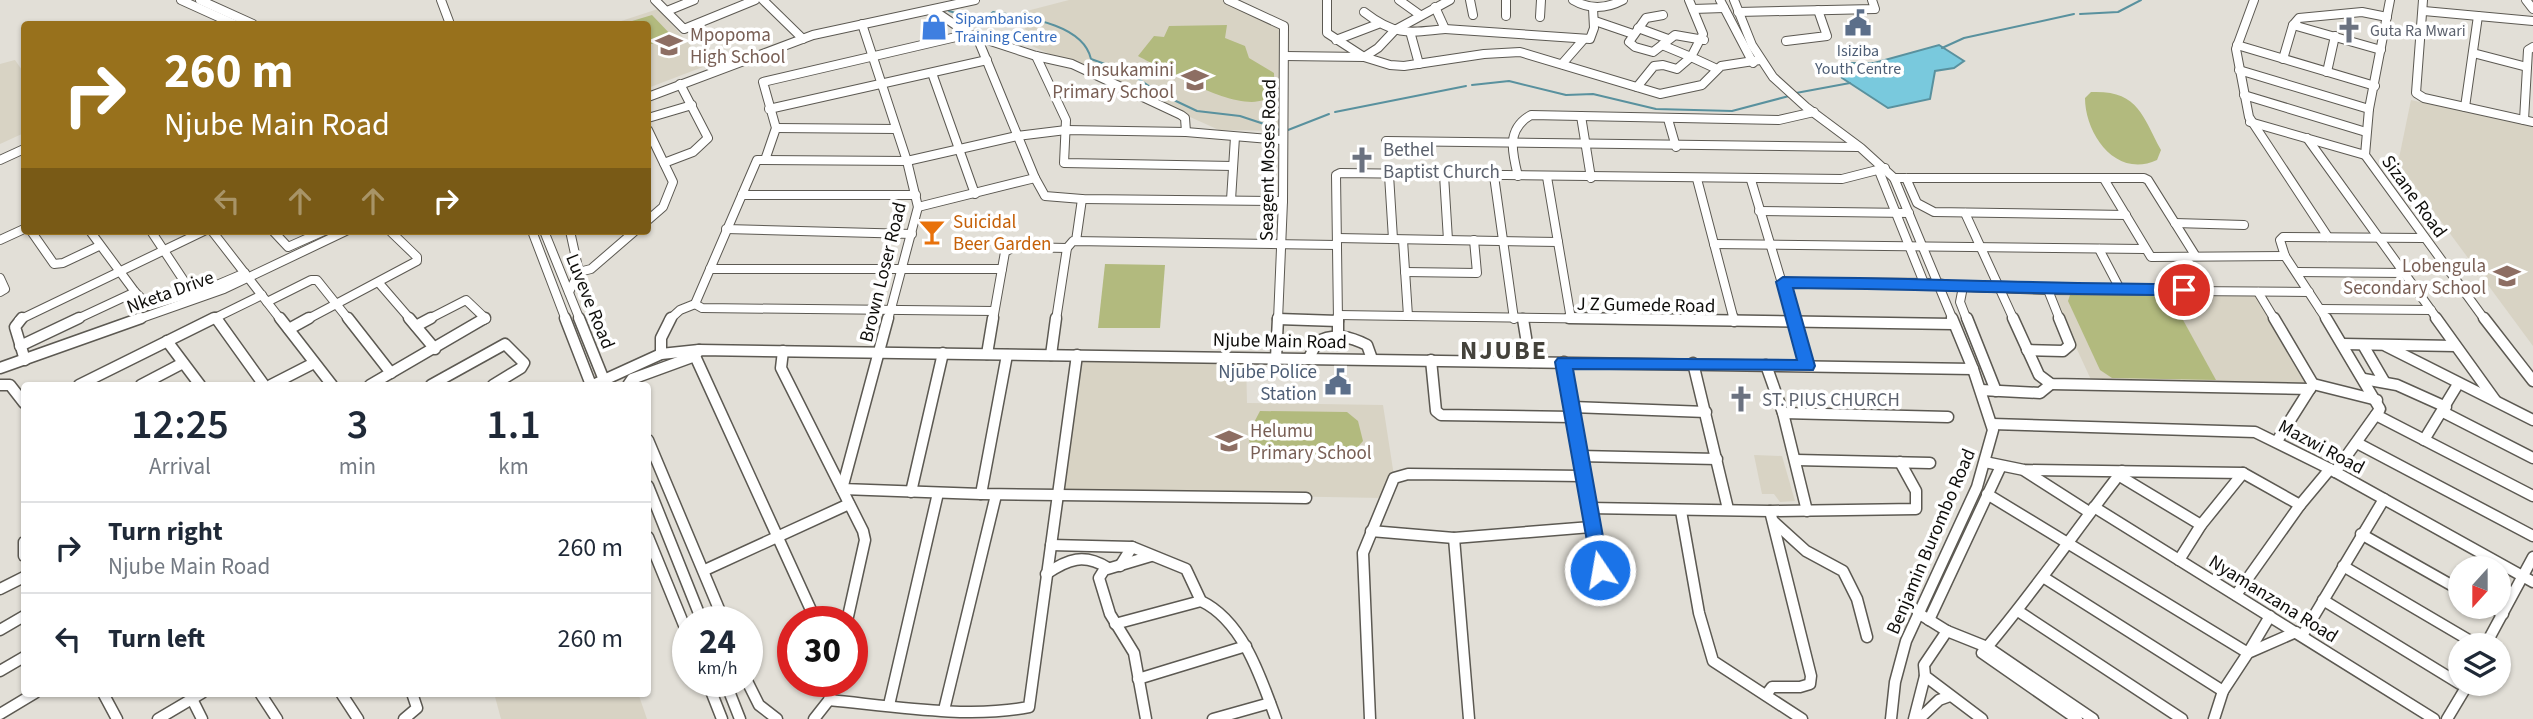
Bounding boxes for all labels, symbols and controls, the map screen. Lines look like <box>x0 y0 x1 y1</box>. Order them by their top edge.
place label: Sipambaniso Training Centre <box>955 8 1057 48</box>
public building icon: Isiziba Youth Centre <box>1843 8 1873 38</box>
shop icon: Sipambaniso Training Centre <box>919 12 949 42</box>
church icon: Guta Ra Mwari <box>2334 15 2364 45</box>
place label: Guta Ra Mwari <box>2370 20 2466 42</box>
place label: Mpopoma High School <box>690 22 786 71</box>
school or university icon: Mpopoma High School <box>654 30 684 60</box>
text: 260 m <box>164 37 293 107</box>
place label: Isiziba Youth Centre <box>1814 40 1901 80</box>
icon: right <box>49 49 140 140</box>
place label: Insukamini Primary School <box>1052 57 1174 106</box>
school or university icon: Insukamini Primary School <box>1180 65 1210 95</box>
street label: Seagent Moses Road <box>1254 79 1283 241</box>
text: Njube Main Road <box>164 102 390 148</box>
place label: Bethel Baptist Church <box>1383 137 1500 186</box>
church icon: Bethel Baptist Church <box>1347 145 1377 175</box>
street label: Sizane Road <box>2375 150 2453 244</box>
icon: left <box>208 182 246 220</box>
icon: ahead <box>281 182 319 220</box>
icon: ahead <box>354 182 392 220</box>
icon: right <box>427 182 465 220</box>
street label: Brown Loser Road <box>853 199 914 345</box>
place label: Suicidal Beer Garden <box>953 209 1051 258</box>
bar icon: Suicidal Beer Garden <box>917 217 947 247</box>
street label: Luveve Road <box>558 250 621 353</box>
place label: Lobengula Secondary School <box>2343 253 2486 302</box>
pin <box>2154 260 2214 320</box>
school or university icon: Lobengula Secondary School <box>2492 261 2522 291</box>
street label: Nketa Drive <box>123 264 218 321</box>
icon: arrive <box>2165 271 2203 309</box>
street label: J Z Gumede Road <box>1576 291 1716 320</box>
street label: Njube Main Road <box>1213 327 1347 356</box>
district label: NJUBE <box>1460 332 1548 369</box>
place label: Njube Police Station <box>1218 359 1317 408</box>
public building icon: Njube Police Station <box>1323 367 1353 397</box>
church icon: ST. PIUS CHURCH <box>1726 384 1756 414</box>
place label: ST. PIUS CHURCH <box>1762 387 1900 414</box>
text: 12:25 <box>131 395 229 455</box>
text: 3 <box>347 395 368 455</box>
text: 1.1 <box>486 395 541 455</box>
street label: Mazwi Road <box>2273 413 2369 481</box>
place label: Helumu Primary School <box>1250 418 1372 467</box>
school or university icon: Helumu Primary School <box>1214 426 1244 456</box>
street label: Benjamin Burombo Road <box>1880 445 1983 639</box>
text: Arrival <box>149 450 211 483</box>
text: min <box>339 450 376 483</box>
text: km <box>498 450 529 483</box>
text: Turn right <box>108 513 223 550</box>
icon: right <box>49 529 87 567</box>
text: 260 m <box>557 529 623 566</box>
position arrow <box>1563 533 1637 607</box>
street label: Nyamanzana Road <box>2203 549 2343 650</box>
text: Njube Main Road <box>108 550 270 583</box>
north arrow <box>2448 556 2511 620</box>
map controls <box>2448 556 2511 696</box>
speed limit sign: 30 <box>777 606 868 697</box>
text: 24 <box>699 617 736 667</box>
icon: left <box>49 620 87 658</box>
text: Turn left <box>108 620 205 657</box>
text: 260 m <box>557 620 623 657</box>
button: layers <box>2448 633 2511 696</box>
text: km/h <box>698 656 737 681</box>

